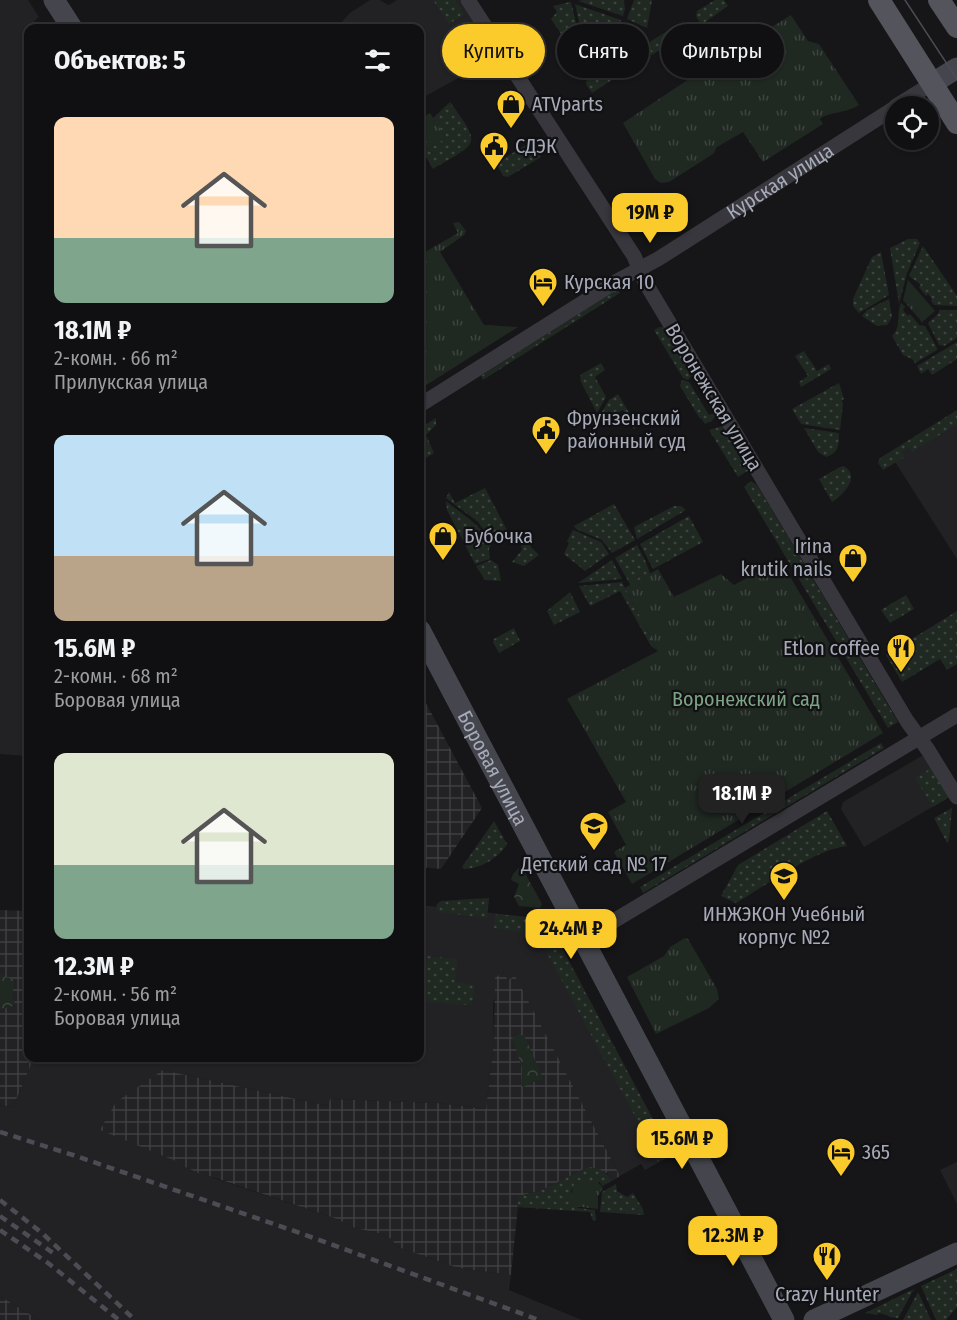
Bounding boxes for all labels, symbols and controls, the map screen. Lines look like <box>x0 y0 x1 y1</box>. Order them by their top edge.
chip: Купить <box>442 24 545 78</box>
chip: Снять <box>557 24 649 78</box>
chip: Фильтры <box>661 24 784 78</box>
icon: filters <box>361 44 394 77</box>
text: Объектов: 5 <box>54 45 186 76</box>
shop icon: ATVparts <box>495 88 527 130</box>
place label: ATVparts <box>532 92 603 116</box>
map controls <box>885 96 939 150</box>
button: locate <box>885 96 939 150</box>
public building icon: СДЭК <box>478 130 510 172</box>
place label: СДЭК <box>515 134 557 158</box>
street label: Курская улица <box>722 138 838 224</box>
icon: home <box>170 156 278 264</box>
pin: 19M ₽ <box>608 193 692 244</box>
text: 19M ₽ <box>626 200 674 224</box>
hotel icon: Курская 10 <box>527 266 559 308</box>
place label: Курская 10 <box>564 270 654 294</box>
text: 18.1M ₽ <box>54 315 131 346</box>
street label: Воронежская улица <box>661 319 767 475</box>
text: 2-комн. · 66 m² <box>54 346 178 370</box>
text: Прилукская улица <box>54 370 208 394</box>
place label: Фрунзенский районный суд <box>567 406 686 453</box>
public building icon: Фрунзенский районный суд <box>530 414 562 456</box>
icon: home <box>170 474 278 582</box>
shop icon: Бубочка <box>427 520 459 562</box>
place label: Бубочка <box>464 524 533 548</box>
place label: Irina krutik nails <box>740 534 832 581</box>
shop icon: Irina krutik nails <box>837 542 869 584</box>
restaurant icon: Etlon coffee <box>885 632 917 674</box>
text: 15.6M ₽ <box>54 633 135 664</box>
place label: Etlon coffee <box>783 636 880 660</box>
text: 2-комн. · 68 m² <box>54 664 178 688</box>
park label: Воронежский сад <box>672 687 820 711</box>
text: Боровая улица <box>54 688 181 712</box>
street label: Боровая улица <box>453 706 533 830</box>
pin: 18.1M ₽ <box>687 774 797 825</box>
text: 18.1M ₽ <box>712 781 772 805</box>
icon: home <box>170 792 278 900</box>
school or university icon: Детский сад № 17 <box>578 810 610 852</box>
place label: Детский сад № 17 <box>520 852 667 876</box>
school or university icon: ИНЖЭКОН Учебный корпус №2 <box>768 860 800 902</box>
place label: ИНЖЭКОН Учебный корпус №2 <box>703 902 865 949</box>
pin: 24.4M ₽ <box>516 909 626 960</box>
text: 24.4M ₽ <box>540 916 602 940</box>
text: 12.3M ₽ <box>54 951 134 982</box>
text: 2-комн. · 56 m² <box>54 982 177 1006</box>
text: Боровая улица <box>54 1006 181 1030</box>
pin: 15.6M ₽ <box>627 1119 737 1170</box>
text: 15.6M ₽ <box>651 1126 713 1150</box>
hotel icon: 365 <box>825 1136 857 1178</box>
place label: 365 <box>862 1140 890 1164</box>
pin: 12.3M ₽ <box>678 1216 788 1267</box>
text: 12.3M ₽ <box>702 1223 764 1247</box>
restaurant icon: Crazy Hunter <box>811 1240 843 1282</box>
place label: Crazy Hunter <box>775 1282 879 1306</box>

